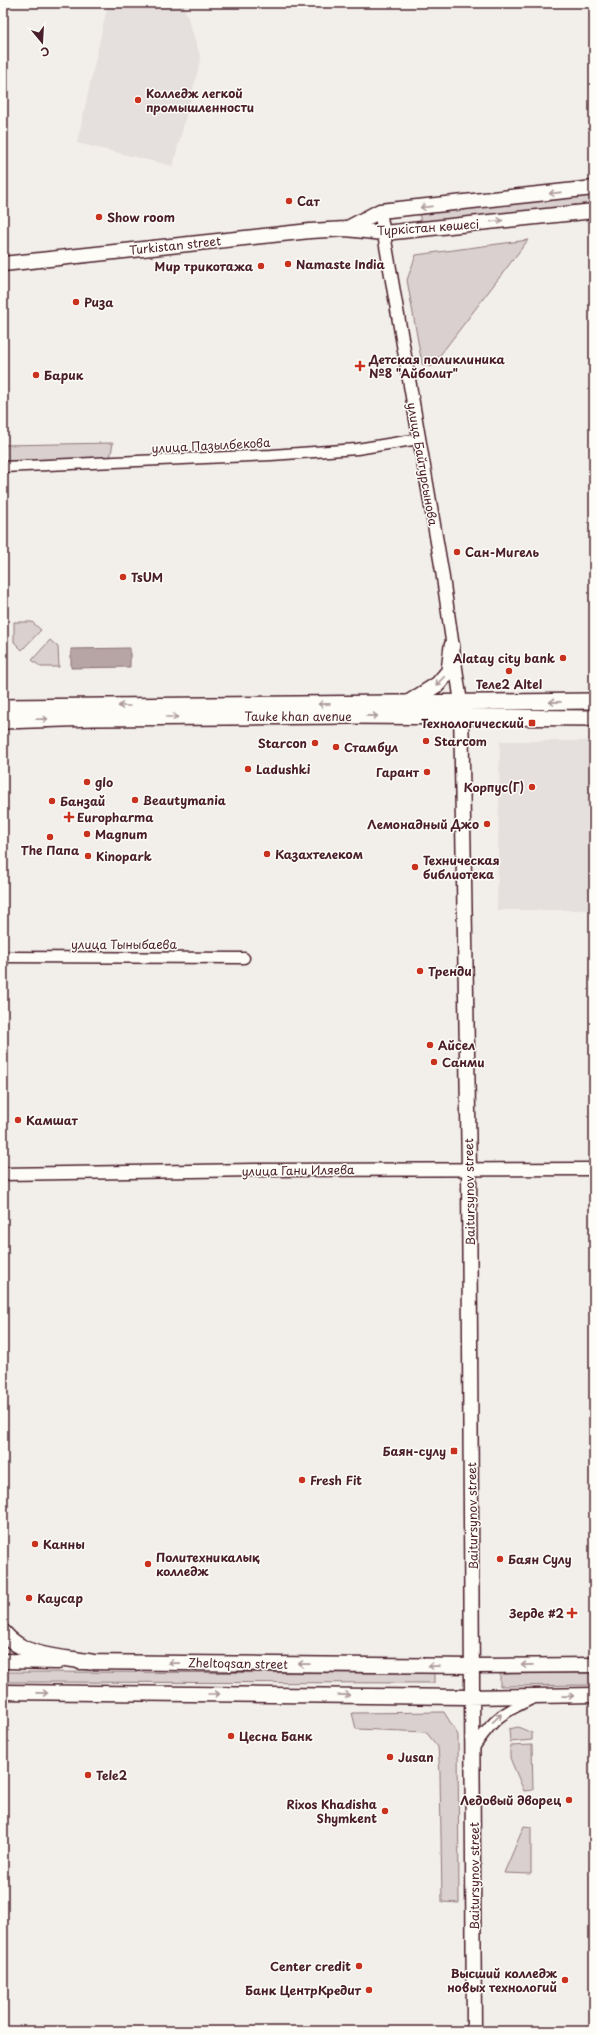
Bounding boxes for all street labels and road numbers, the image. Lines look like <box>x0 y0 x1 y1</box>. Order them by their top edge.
street label: Түркістан көшесі <box>376 214 480 240</box>
street label: Turkistan street <box>128 231 222 259</box>
street label: улица Байтурсынова <box>403 401 443 528</box>
street label: улица Пазылбекова <box>151 433 271 457</box>
street label: Tauke khan avenue <box>244 707 352 725</box>
street label: улица Тыныбаева <box>71 935 177 953</box>
street label: Baitursynov street <box>459 1138 479 1246</box>
street label: улица Гани Иляева <box>241 1160 355 1180</box>
street label: Baitursynov street <box>462 1462 482 1570</box>
street label: Zheltoqsan street <box>188 1653 289 1673</box>
street label: Baitursynov street <box>465 1822 483 1930</box>

